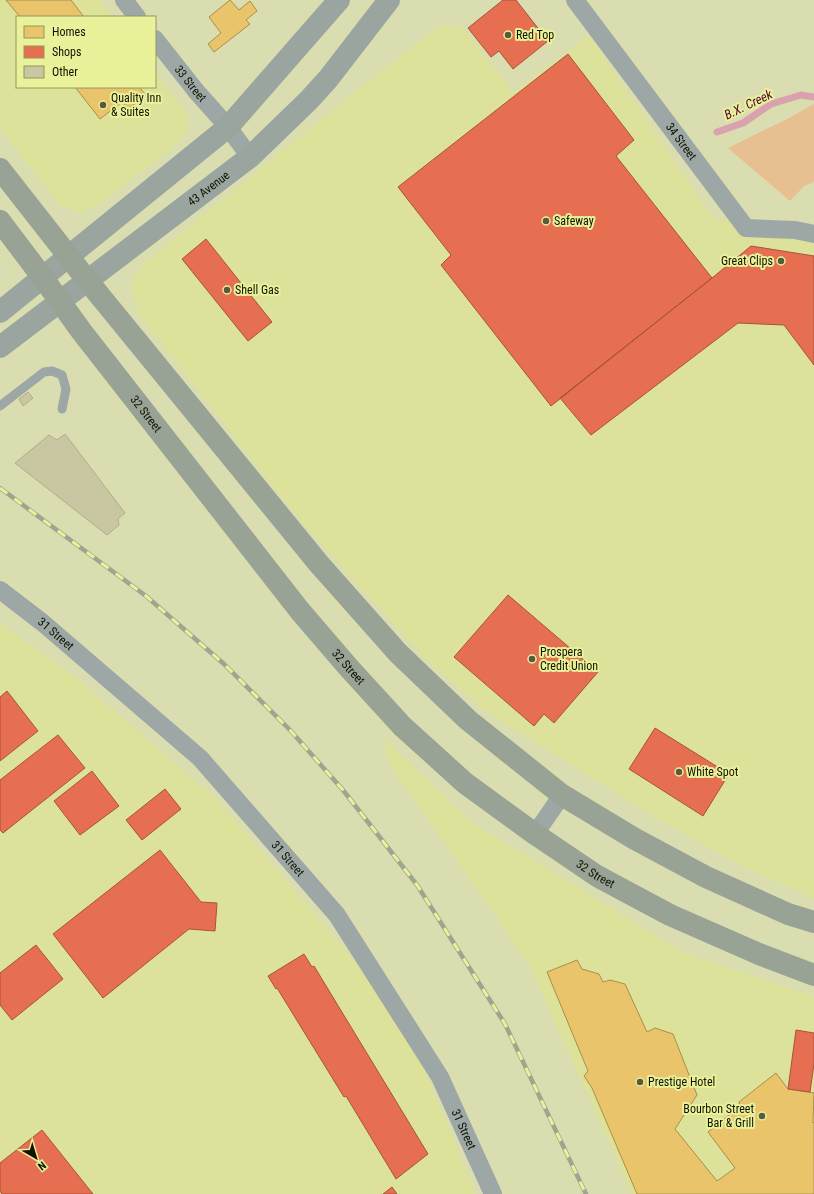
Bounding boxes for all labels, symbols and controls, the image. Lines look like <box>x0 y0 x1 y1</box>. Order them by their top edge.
legend <box>16 16 156 88</box>
text: Homes <box>52 25 86 39</box>
place label: Red Top <box>516 28 554 42</box>
marker: Red Top <box>503 30 513 40</box>
text: Shops <box>52 45 81 59</box>
street label: 33 Street <box>172 63 210 105</box>
text: Other <box>52 65 78 79</box>
water label: B.X. Creek <box>722 86 775 123</box>
place label: Quality Inn & Suites <box>111 91 161 119</box>
marker: Quality Inn & Suites <box>98 100 108 110</box>
street label: 34 Street <box>663 120 700 163</box>
street label: 43 Avenue <box>185 168 233 209</box>
place label: Safeway <box>554 214 594 228</box>
marker: Safeway <box>541 216 551 226</box>
place label: Great Clips <box>721 254 773 268</box>
marker: Great Clips <box>776 256 786 266</box>
place label: Shell Gas <box>235 283 279 297</box>
marker: Shell Gas <box>222 285 232 295</box>
street label: 32 Street <box>127 393 165 435</box>
street label: 31 Street <box>35 615 77 653</box>
place label: Prospera Credit Union <box>540 645 598 673</box>
street label: 32 Street <box>329 646 368 688</box>
marker: Prospera Credit Union <box>527 654 537 664</box>
place label: White Spot <box>687 765 739 779</box>
marker: White Spot <box>674 767 684 777</box>
street label: 31 Street <box>269 838 308 880</box>
street label: 32 Street <box>573 857 618 891</box>
place label: Prestige Hotel <box>648 1075 715 1089</box>
marker: Prestige Hotel <box>635 1077 645 1087</box>
place label: Bourbon Street Bar & Grill <box>683 1102 754 1130</box>
street label: 31 Street <box>448 1107 479 1152</box>
marker: Bourbon Street Bar & Grill <box>757 1111 767 1121</box>
north arrow <box>16 1138 56 1178</box>
text: N <box>35 1158 49 1173</box>

